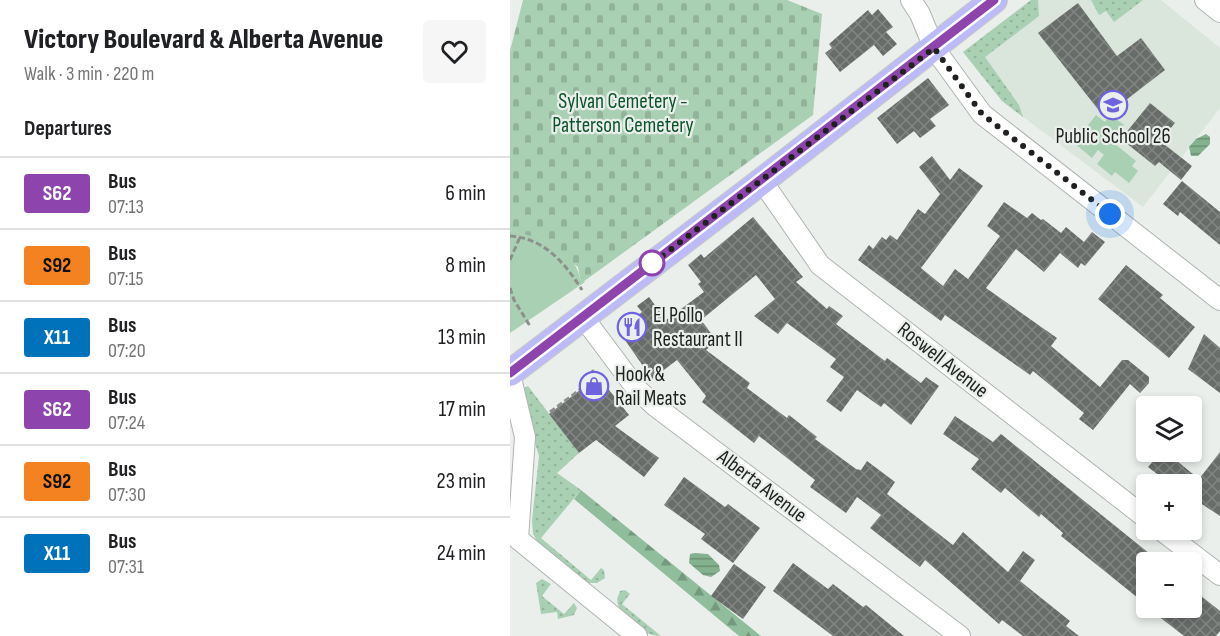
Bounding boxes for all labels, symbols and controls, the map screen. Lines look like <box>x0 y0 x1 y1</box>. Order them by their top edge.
button: heart <box>423 20 486 83</box>
text: Victory Boulevard & Alberta Avenue <box>24 23 383 56</box>
text: Walk · 3 min · 220 m <box>24 62 154 86</box>
park label: Sylvan Cemetery - Patterson Cemetery <box>552 89 694 138</box>
school or university icon: Public School 26 <box>1097 89 1129 121</box>
text: Departures <box>24 115 112 142</box>
place label: Public School 26 <box>1055 124 1171 149</box>
text: Bus <box>108 168 137 195</box>
text: 6 min <box>445 180 486 207</box>
text: S62 <box>43 181 71 206</box>
text: 07:13 <box>108 195 144 219</box>
your location <box>1095 199 1125 229</box>
text: Bus <box>108 240 137 267</box>
unlabelled marker <box>639 250 665 276</box>
text: 8 min <box>445 252 486 279</box>
text: S92 <box>43 253 71 278</box>
text: 07:15 <box>108 267 144 291</box>
place label: El Pollo Restaurant II <box>653 303 743 352</box>
restaurant icon: El Pollo Restaurant II <box>616 311 648 343</box>
text: Bus <box>108 312 137 339</box>
street label: Roswell Avenue <box>893 317 993 403</box>
text: 13 min <box>438 324 486 351</box>
text: X11 <box>44 325 70 350</box>
text: 07:20 <box>108 339 146 363</box>
place label: Hook & Rail Meats <box>615 362 686 411</box>
shop icon: Hook & Rail Meats <box>578 370 610 402</box>
text: Bus <box>108 384 137 411</box>
text: 17 min <box>438 396 486 423</box>
map controls <box>1136 396 1202 618</box>
button: layers <box>1136 396 1202 462</box>
text: S62 <box>43 397 71 422</box>
text: 07:24 <box>108 411 145 435</box>
street label: Alberta Avenue <box>711 444 812 528</box>
text: Bus <box>108 456 137 483</box>
text: 23 min <box>437 468 486 495</box>
text: S92 <box>43 469 71 494</box>
button: + <box>1136 474 1202 540</box>
text: 07:30 <box>108 483 146 507</box>
text: Bus <box>108 528 137 555</box>
text: 24 min <box>437 540 486 567</box>
text: X11 <box>44 541 70 566</box>
button: − <box>1136 552 1202 618</box>
text: 07:31 <box>108 555 144 579</box>

